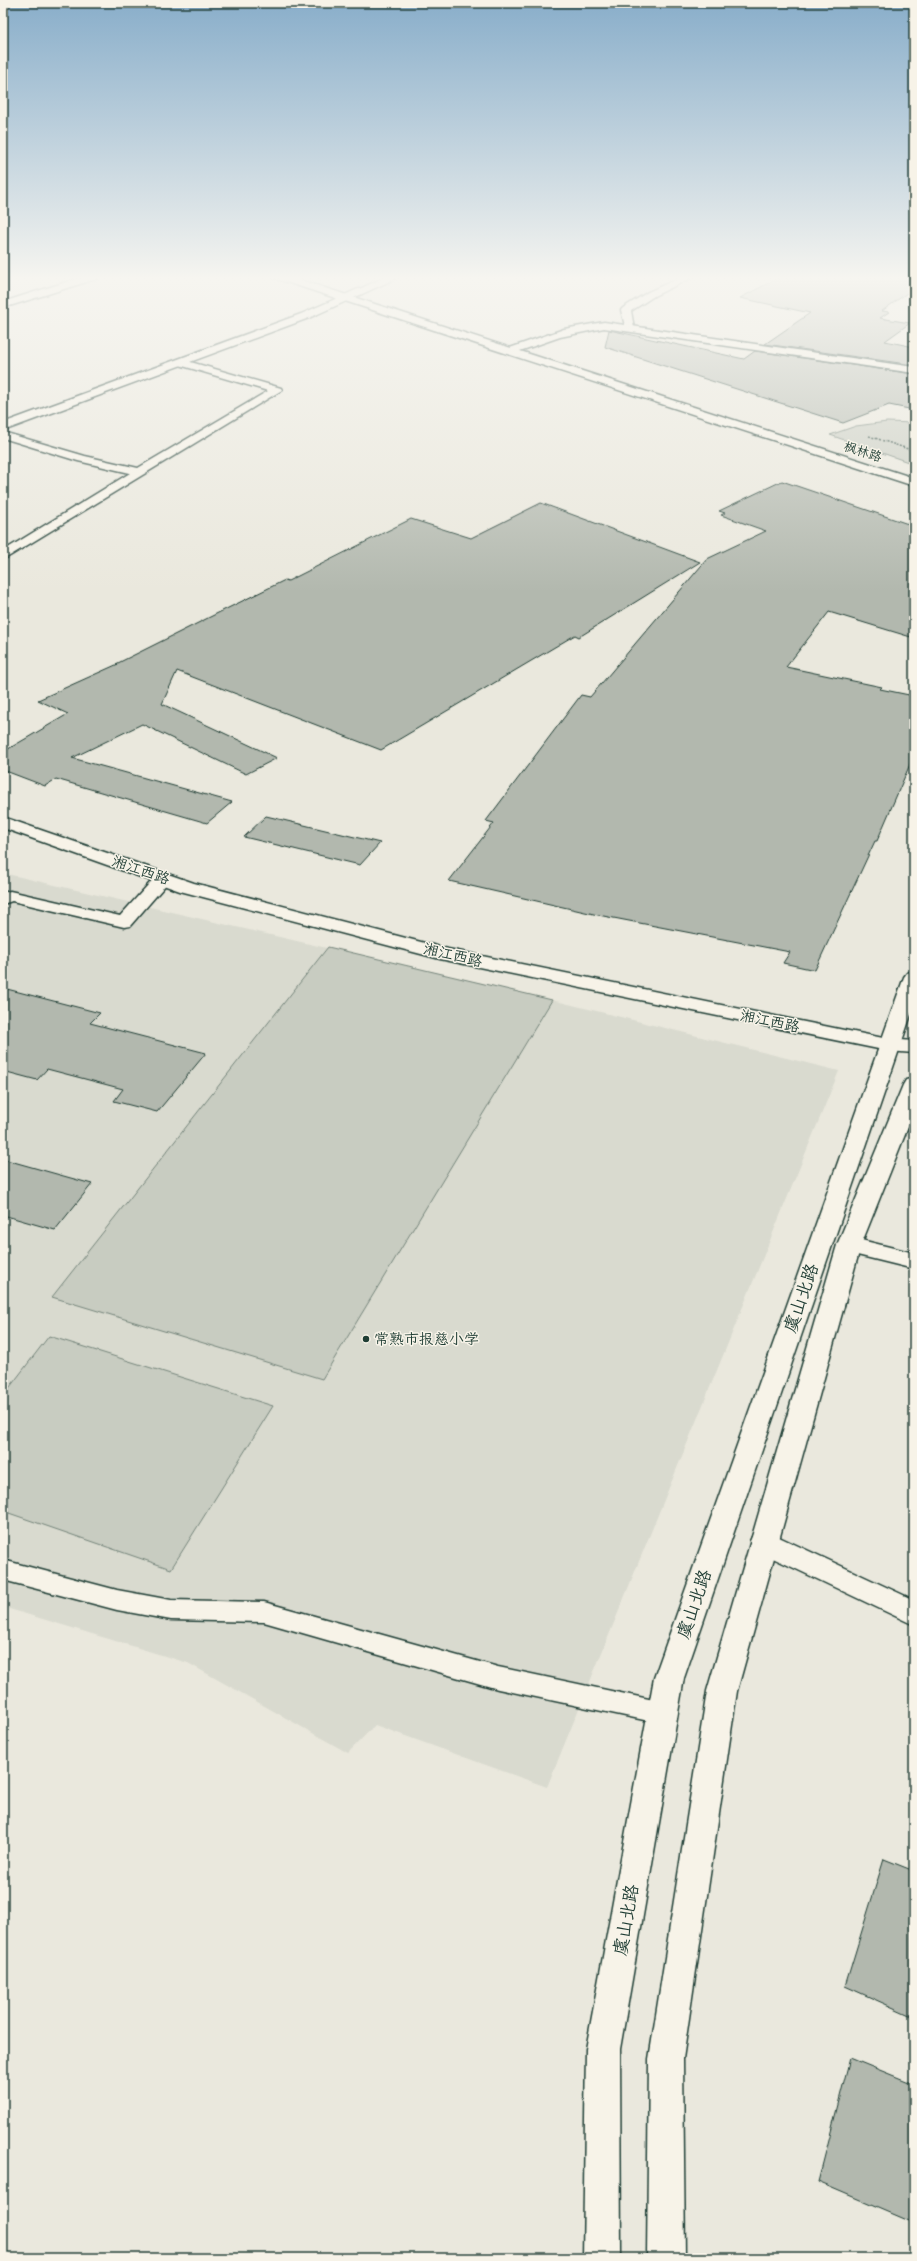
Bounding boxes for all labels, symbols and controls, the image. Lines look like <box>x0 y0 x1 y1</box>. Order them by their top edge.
street label: 枫林路 <box>841 438 884 468</box>
street label: 湘江西路 <box>108 852 172 892</box>
street label: 湘江西路 <box>421 939 484 974</box>
street label: 湘江西路 <box>738 1006 801 1040</box>
street label: 虞山北路 <box>780 1261 827 1337</box>
place label: 常熟市报慈小学 <box>374 1330 479 1352</box>
marker: 常熟市报慈小学 <box>361 1334 371 1344</box>
street label: 虞山北路 <box>673 1567 720 1643</box>
street label: 虞山北路 <box>610 1883 647 1958</box>

